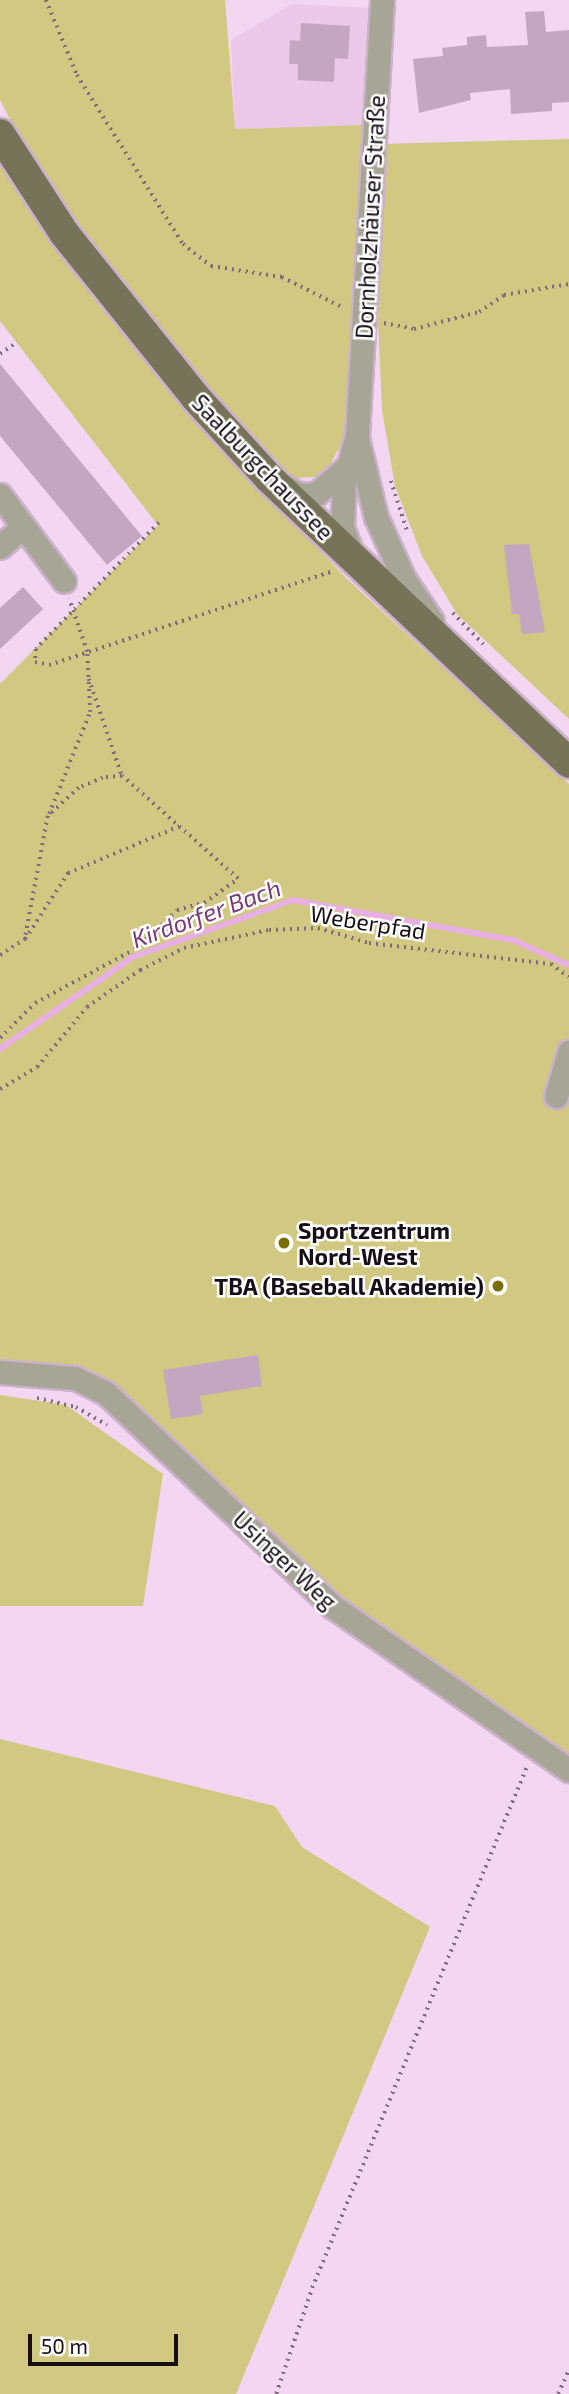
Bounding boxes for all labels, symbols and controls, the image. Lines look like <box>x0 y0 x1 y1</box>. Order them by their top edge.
street label: Dornholzhäuser Straße <box>350 94 390 340</box>
street label: Saalburgchaussee <box>187 389 339 545</box>
water label: Kirdorfer Bach <box>127 873 285 953</box>
street label: Weberpfad <box>308 899 428 945</box>
place label: Sportzentrum Nord-West <box>298 1216 450 1270</box>
marker: Sportzentrum Nord-West <box>276 1235 292 1251</box>
place label: TBA (Baseball Akademie) <box>213 1272 484 1300</box>
marker: TBA (Baseball Akademie) <box>490 1278 506 1294</box>
street label: Usinger Weg <box>227 1505 343 1615</box>
scale bar <box>32 2320 182 2364</box>
text: 50 m <box>41 2333 88 2358</box>

